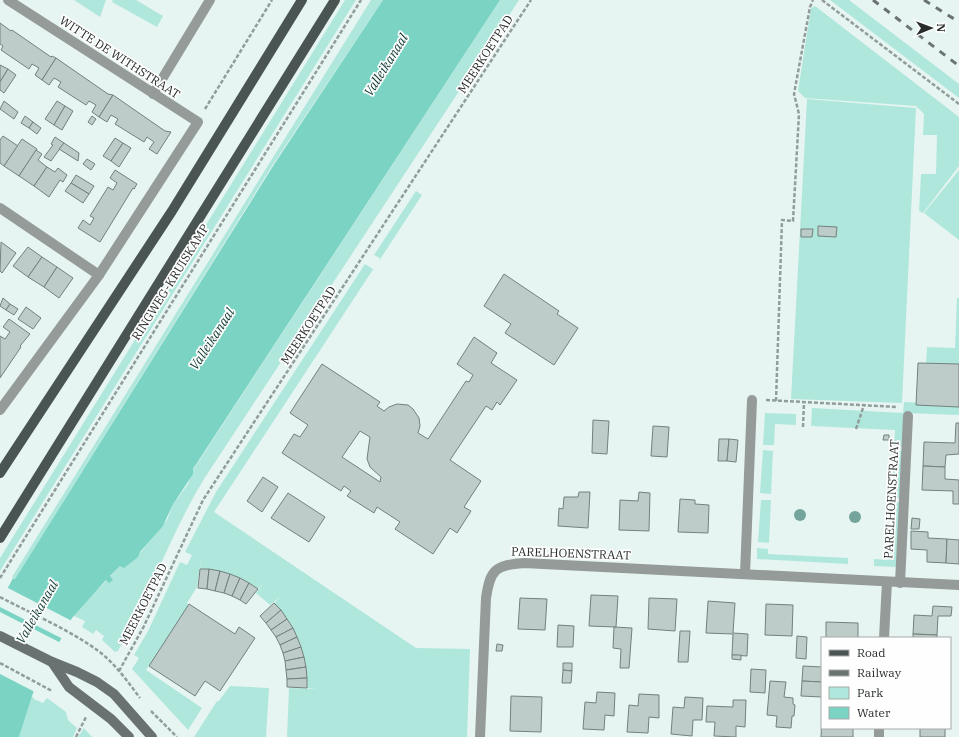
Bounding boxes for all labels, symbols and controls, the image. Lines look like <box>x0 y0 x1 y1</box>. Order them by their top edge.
north arrow <box>911 8 951 48</box>
street label: WITTE DE WITHSTRAAT <box>57 12 183 102</box>
street label: MEERKOETPAD <box>454 12 516 96</box>
text: N <box>934 23 948 33</box>
water label: Valleikanaal <box>360 30 412 99</box>
street label: RINGWEG-KRUISKAMP <box>128 221 212 343</box>
street label: MEERKOETPAD <box>277 283 339 367</box>
water label: Valleikanaal <box>186 305 239 373</box>
street label: PARELHOENSTRAAT <box>880 439 902 559</box>
street label: PARELHOENSTRAAT <box>511 543 631 563</box>
street label: MEERKOETPAD <box>116 561 170 647</box>
water label: Valleikanaal <box>12 577 62 647</box>
legend <box>821 637 951 729</box>
text: Road <box>857 645 886 660</box>
text: Railway <box>857 665 902 680</box>
text: Park <box>857 685 883 700</box>
text: Water <box>857 705 891 720</box>

